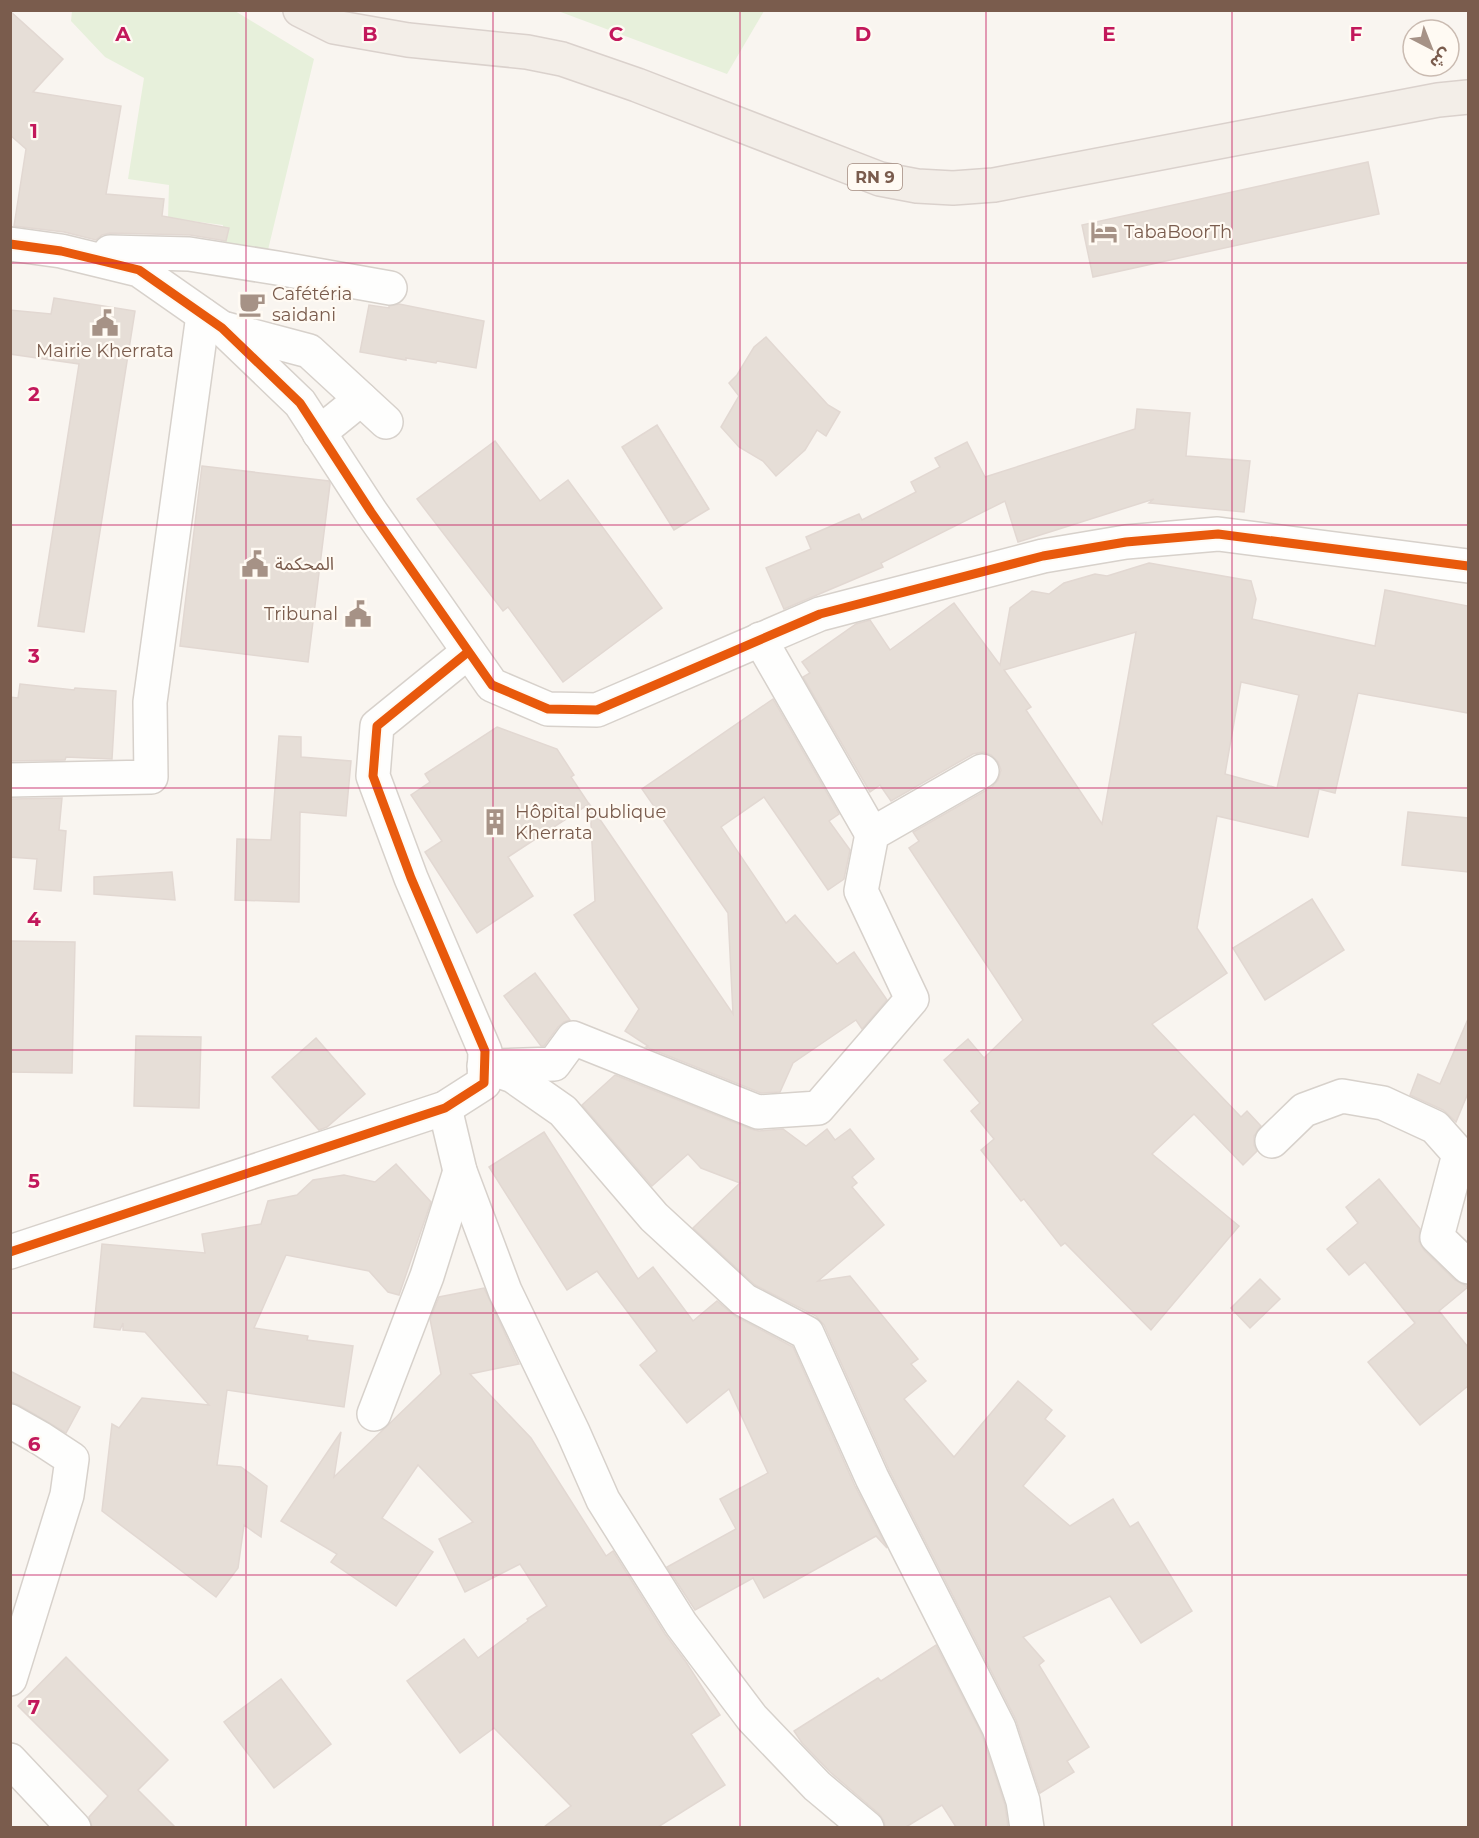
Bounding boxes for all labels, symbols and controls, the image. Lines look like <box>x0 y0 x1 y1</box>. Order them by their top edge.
north arrow <box>1401 18 1461 78</box>
text: A <box>114 22 131 46</box>
text: B <box>362 22 378 46</box>
text: C <box>609 22 624 46</box>
text: D <box>855 22 871 46</box>
text: E <box>1102 22 1116 46</box>
text: F <box>1350 22 1363 46</box>
text: ش <box>1426 44 1455 73</box>
text: 1 <box>30 119 38 143</box>
road number: RN 9 <box>848 164 902 190</box>
hotel icon: TabaBoorTh <box>1089 217 1119 247</box>
place label: TabaBoorTh <box>1124 221 1232 243</box>
place label: Cafétéria saidani <box>272 283 352 326</box>
cafe icon: Cafétéria saidani <box>237 289 267 319</box>
public building icon: Mairie Kherrata <box>90 308 120 338</box>
place label: Mairie Kherrata <box>36 340 174 362</box>
text: 2 <box>28 382 40 406</box>
public building icon: المحكمة <box>240 549 270 579</box>
place label: المحكمة <box>275 553 334 575</box>
public building icon: Tribunal <box>343 599 373 629</box>
place label: Tribunal <box>264 603 338 625</box>
text: 3 <box>27 644 40 668</box>
place label: Hôpital publique Kherrata <box>515 801 666 844</box>
building icon: Hôpital publique Kherrata <box>480 807 510 837</box>
text: 4 <box>27 907 41 931</box>
text: 5 <box>28 1169 40 1193</box>
text: 6 <box>28 1432 41 1456</box>
text: 7 <box>28 1695 40 1719</box>

